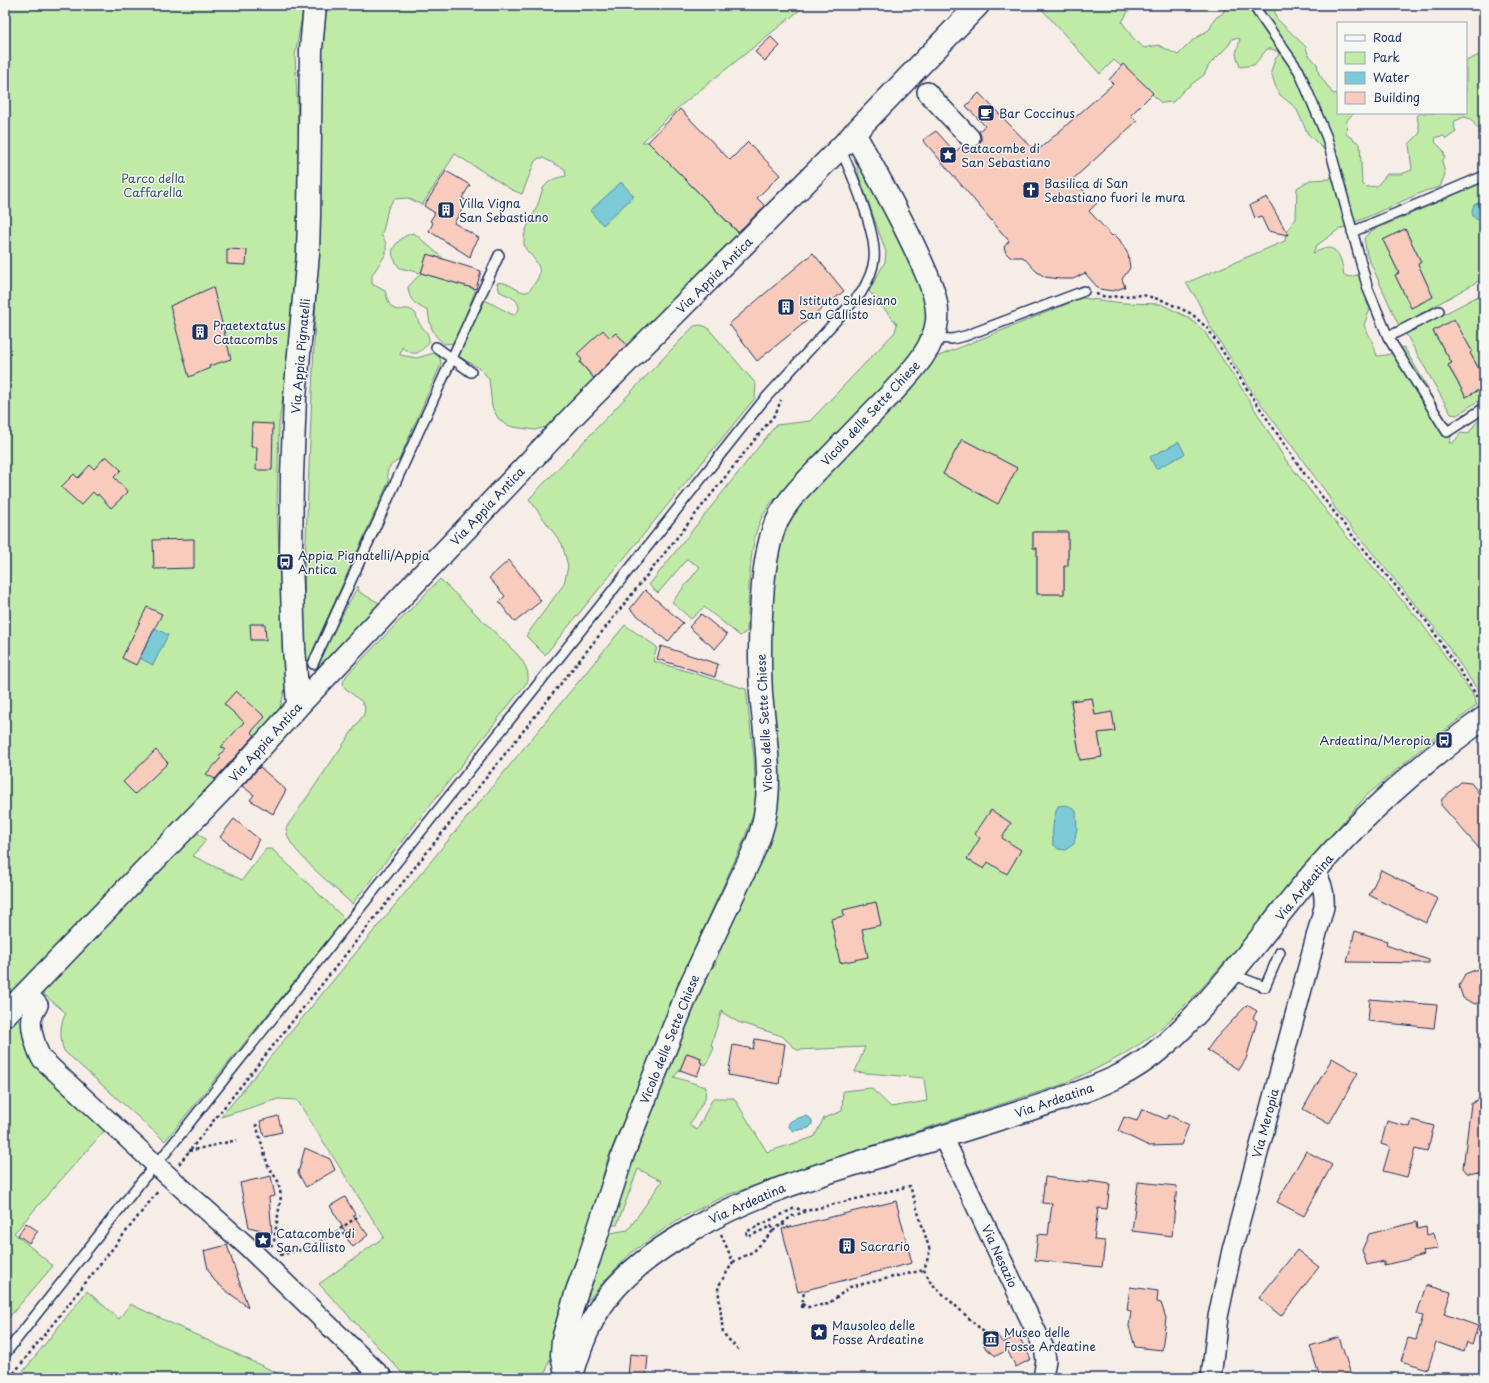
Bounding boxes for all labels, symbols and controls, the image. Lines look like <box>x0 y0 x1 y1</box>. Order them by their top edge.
legend <box>1337 22 1467 114</box>
text: Road <box>1373 28 1402 46</box>
text: Park <box>1373 48 1400 66</box>
text: Water <box>1373 68 1410 86</box>
text: Building <box>1373 88 1420 106</box>
cafe icon: Bar Coccinus <box>976 103 996 123</box>
place label: Bar Coccinus <box>999 104 1075 122</box>
place label: Catacombe di San Sebastiano <box>961 139 1051 171</box>
place icon: Catacombe di San Sebastiano <box>938 145 958 165</box>
park label: Parco della Caffarella <box>121 169 185 201</box>
place label: Basilica di San Sebastiano fuori le mura <box>1044 174 1186 206</box>
church icon: Basilica di San Sebastiano fuori le mura <box>1021 180 1041 200</box>
place label: Villa Vigna San Sebastiano <box>459 194 549 226</box>
building icon: Villa Vigna San Sebastiano <box>436 200 456 220</box>
street label: Via Appia Antica <box>672 232 757 317</box>
place label: Istituto Salesiano San Callisto <box>799 291 897 323</box>
building icon: Istituto Salesiano San Callisto <box>776 297 796 317</box>
street label: Via Appia Pignatelli <box>286 298 314 414</box>
place label: Praetextatus Catacombs <box>213 316 286 348</box>
building icon: Praetextatus Catacombs <box>190 322 210 342</box>
street label: Vicolo delle Sette Chiese <box>816 356 924 470</box>
street label: Via Appia Antica <box>446 462 529 549</box>
place label: Appia Pignatelli/Appia Antica <box>298 546 430 578</box>
bus stop icon: Appia Pignatelli/Appia Antica <box>275 552 295 572</box>
street label: Vicolo delle Sette Chiese <box>751 653 777 792</box>
street label: Via Appia Antica <box>224 698 306 786</box>
bus stop icon: Ardeatina/Meropia <box>1434 730 1454 750</box>
place label: Ardeatina/Meropia <box>1320 731 1431 749</box>
street label: Via Ardeatina <box>1271 850 1337 924</box>
street label: Vicolo delle Sette Chiese <box>635 971 703 1106</box>
street label: Via Ardeatina <box>1012 1078 1096 1122</box>
street label: Via Meropia <box>1247 1086 1283 1160</box>
street label: Via Ardeatina <box>706 1178 788 1228</box>
street label: Via Nesazio <box>978 1222 1022 1291</box>
place label: Catacombe di San Callisto <box>276 1224 355 1256</box>
place icon: Catacombe di San Callisto <box>253 1230 273 1250</box>
building icon: Sacrario <box>837 1236 857 1256</box>
place label: Sacrario <box>860 1237 910 1255</box>
place label: Mausoleo delle Fosse Ardeatine <box>832 1316 925 1348</box>
place icon: Mausoleo delle Fosse Ardeatine <box>809 1322 829 1342</box>
place label: Museo delle Fosse Ardeatine <box>1004 1323 1097 1355</box>
museum icon: Museo delle Fosse Ardeatine <box>981 1329 1001 1349</box>

